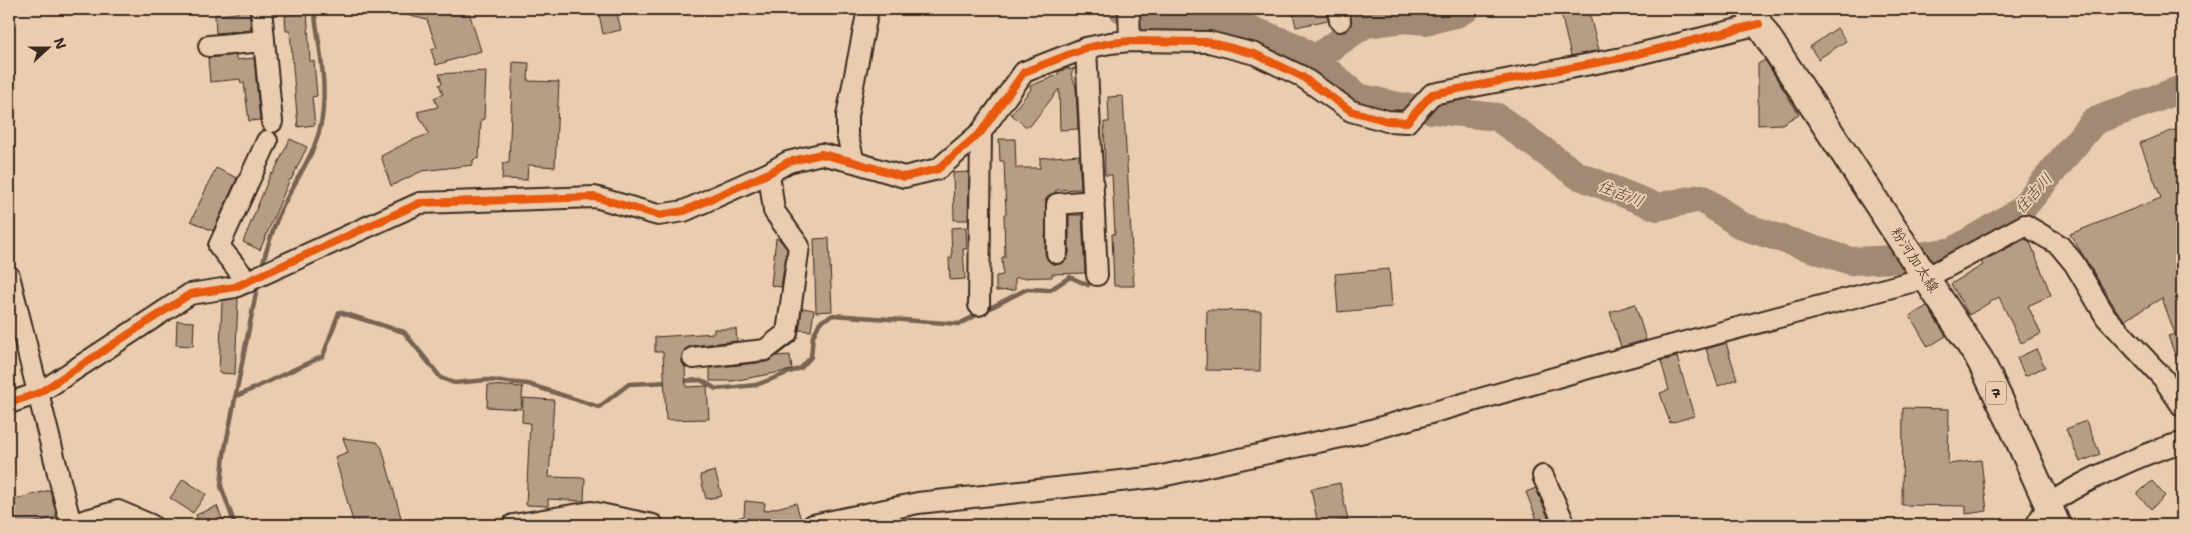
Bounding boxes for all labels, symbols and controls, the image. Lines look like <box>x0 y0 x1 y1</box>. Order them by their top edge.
north arrow <box>22 22 72 72</box>
text: N <box>50 35 71 52</box>
water label: 住吉川 <box>2010 168 2057 218</box>
water label: 住吉川 <box>1595 175 1647 212</box>
street label: 粉河加太線 <box>1886 223 1944 297</box>
road number: 7 <box>1986 382 2006 404</box>

